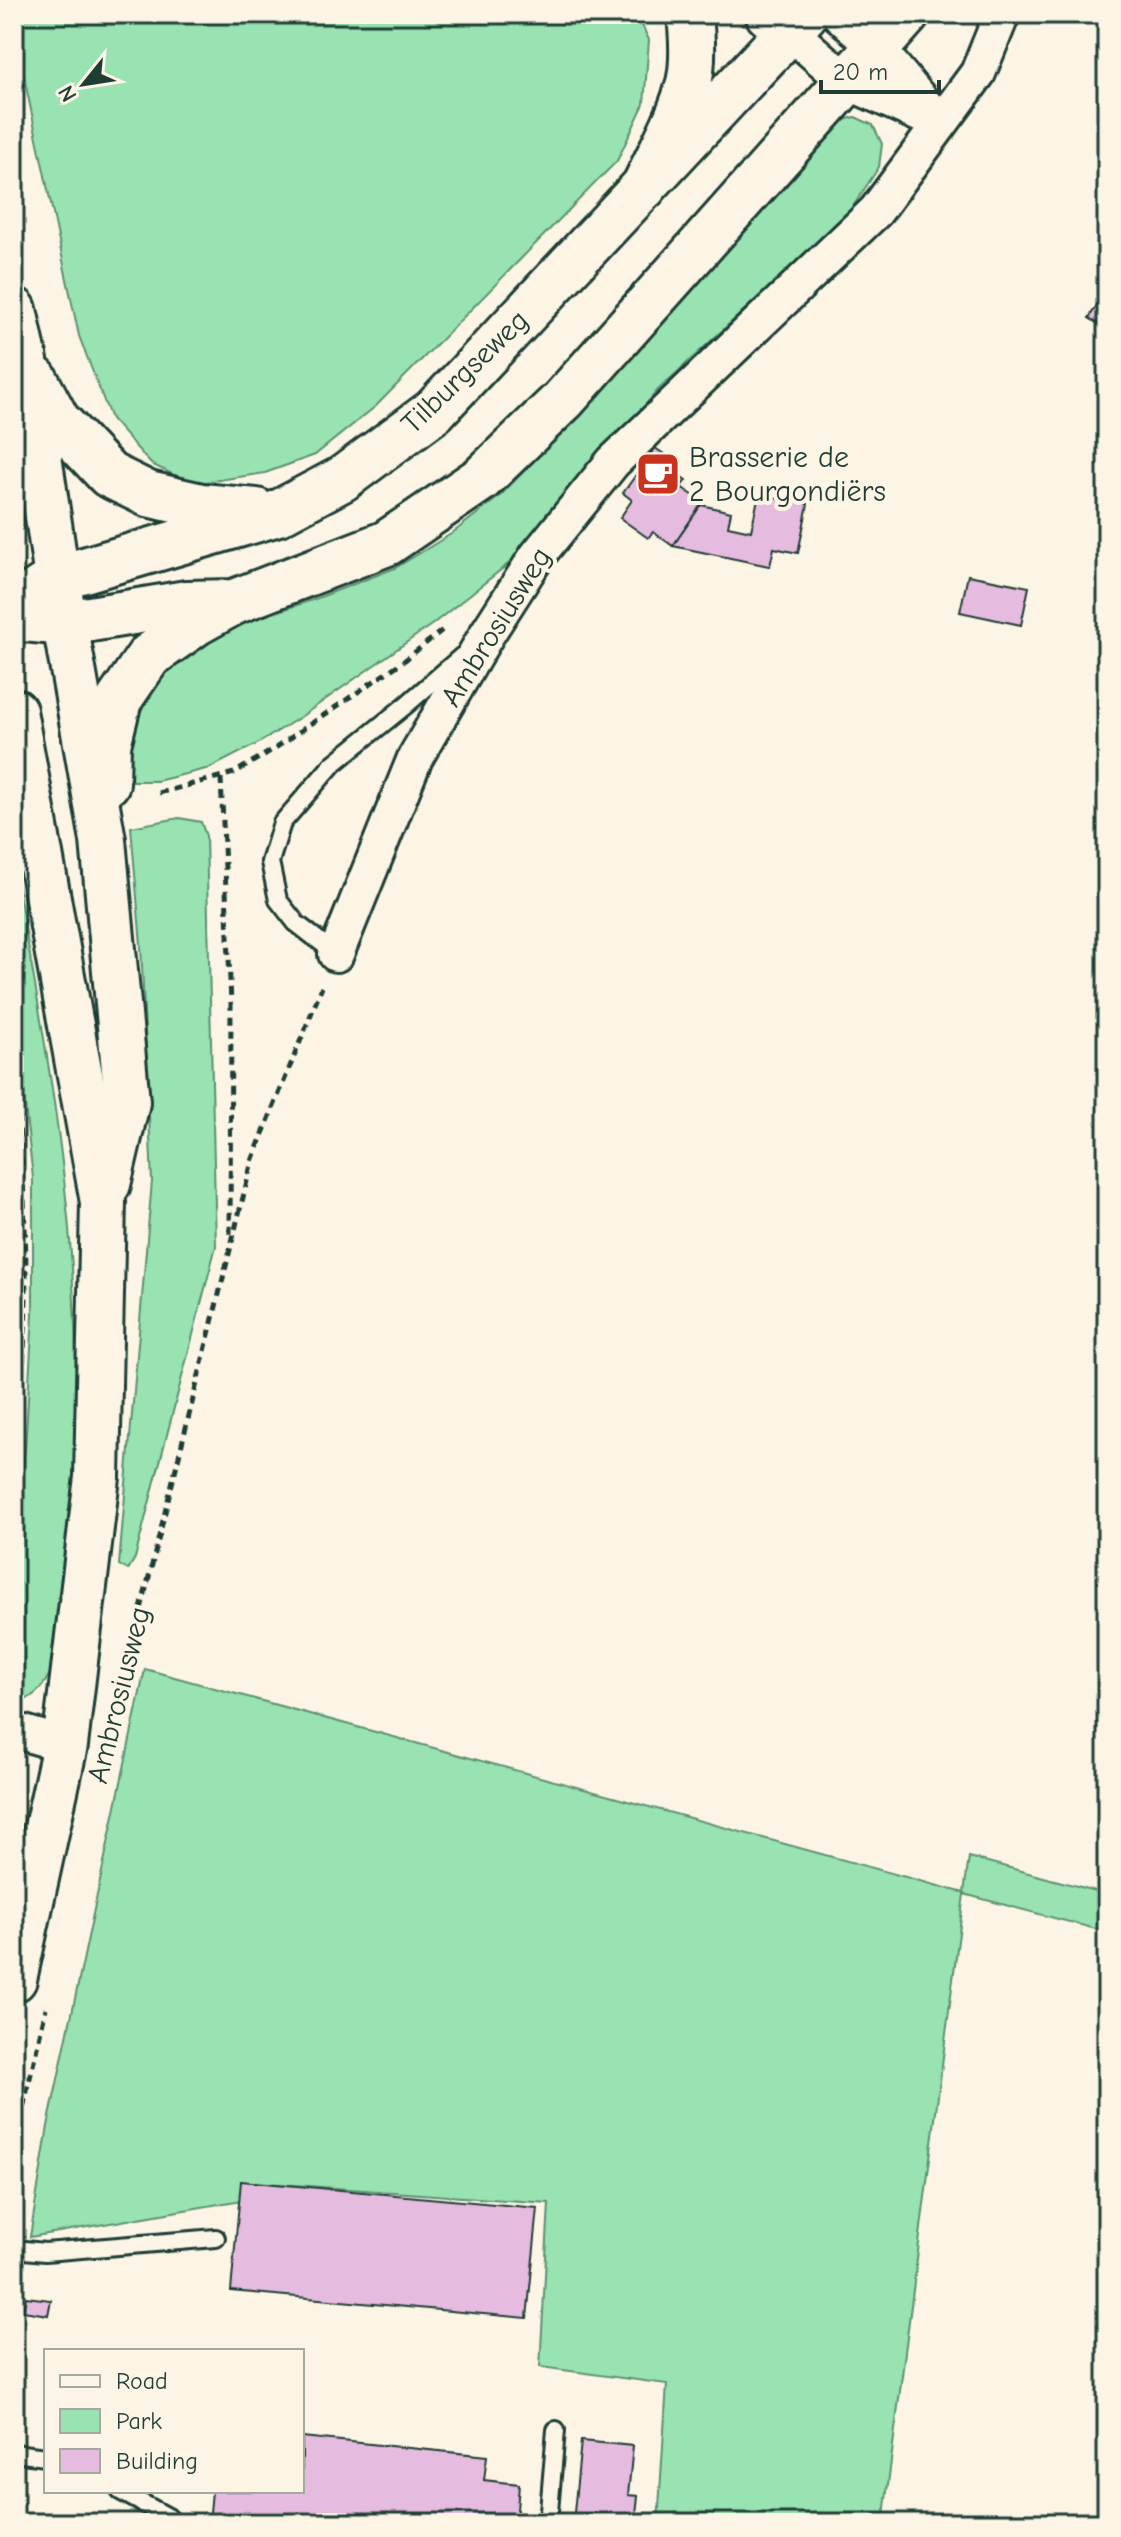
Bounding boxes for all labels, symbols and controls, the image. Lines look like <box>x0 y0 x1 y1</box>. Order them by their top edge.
north arrow <box>44 44 124 124</box>
scale bar <box>821 44 939 94</box>
text: 20 m <box>833 58 888 86</box>
text: N <box>53 81 82 106</box>
street label: Tilburgseweg <box>394 303 536 441</box>
place label: Brasserie de 2 Bourgondiërs <box>689 440 886 509</box>
cafe icon: Brasserie de 2 Bourgondiërs <box>634 450 682 498</box>
street label: Ambrosiusweg <box>433 541 559 713</box>
street label: Ambrosiusweg <box>80 1603 158 1787</box>
legend <box>44 2349 304 2493</box>
text: Road <box>116 2367 168 2395</box>
text: Park <box>116 2407 162 2435</box>
text: Building <box>116 2447 198 2475</box>

